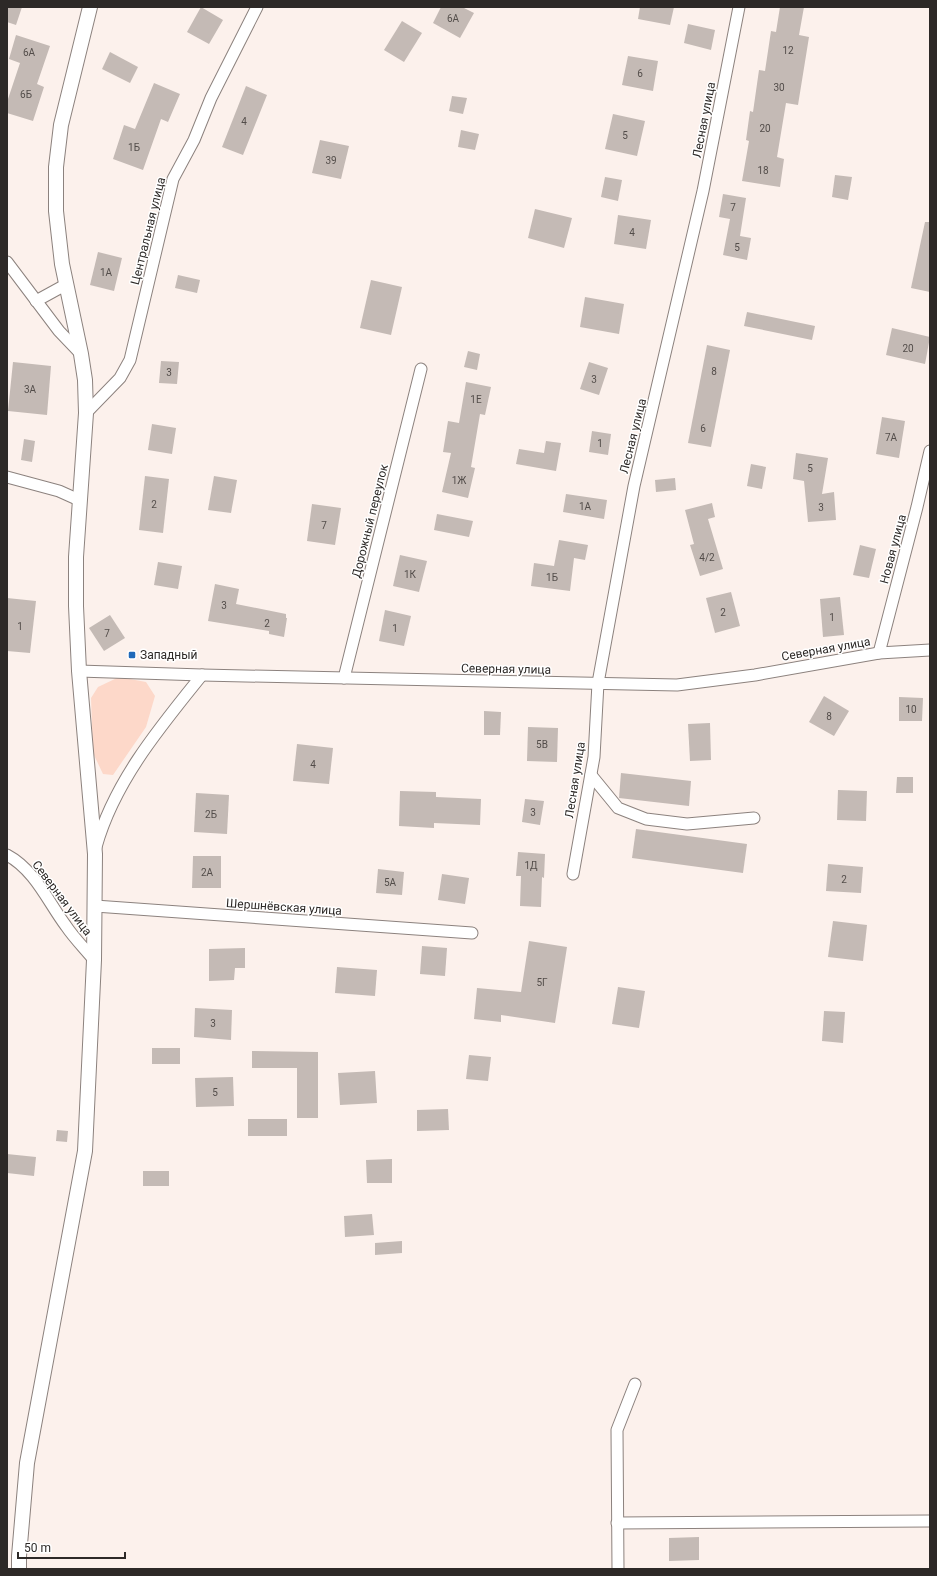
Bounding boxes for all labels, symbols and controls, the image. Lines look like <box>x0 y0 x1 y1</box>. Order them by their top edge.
house number: 6А <box>447 13 460 24</box>
house number: 12 <box>782 45 794 56</box>
house number: 6А <box>23 47 36 58</box>
house number: 6 <box>637 68 643 79</box>
street label: Лесная улица <box>690 81 718 159</box>
house number: 30 <box>773 82 785 93</box>
house number: 6Б <box>20 89 32 100</box>
house number: 4 <box>241 116 247 127</box>
house number: 20 <box>759 123 771 134</box>
house number: 5 <box>622 130 628 141</box>
house number: 1Б <box>128 142 140 153</box>
house number: 39 <box>325 155 337 166</box>
house number: 18 <box>757 165 769 176</box>
street label: Центральная улица <box>128 176 168 286</box>
house number: 7 <box>730 202 736 213</box>
house number: 4 <box>629 227 635 238</box>
house number: 5 <box>734 242 740 253</box>
house number: 1А <box>100 267 113 278</box>
house number: 20 <box>902 343 914 354</box>
house number: 8 <box>711 366 717 377</box>
house number: 3 <box>166 367 172 378</box>
house number: 3 <box>591 374 597 385</box>
house number: 3А <box>24 384 37 395</box>
house number: 1Е <box>470 394 482 405</box>
street label: Лесная улица <box>617 397 649 475</box>
house number: 6 <box>700 423 706 434</box>
house number: 7А <box>885 432 898 443</box>
house number: 1 <box>597 438 603 449</box>
street label: Дорожный переулок <box>349 462 391 579</box>
house number: 5 <box>807 463 813 474</box>
house number: 1Ж <box>452 475 467 486</box>
house number: 2 <box>151 499 157 510</box>
house number: 1А <box>579 501 592 512</box>
house number: 3 <box>818 502 824 513</box>
street label: Новая улица <box>877 513 909 585</box>
house number: 7 <box>321 520 327 531</box>
house number: 4/2 <box>699 552 715 563</box>
house number: 1К <box>404 569 417 580</box>
house number: 1Б <box>546 572 558 583</box>
house number: 3 <box>221 600 227 611</box>
house number: 2 <box>720 607 726 618</box>
house number: 1 <box>829 612 835 623</box>
house number: 2 <box>264 618 270 629</box>
house number: 1 <box>17 621 23 632</box>
house number: 1 <box>392 623 398 634</box>
house number: 7 <box>104 628 110 639</box>
street label: Северная улица <box>780 634 872 664</box>
place label: Западный <box>140 648 198 662</box>
marker: Западный <box>127 650 137 660</box>
street label: Северная улица <box>461 661 551 677</box>
house number: 10 <box>905 704 917 715</box>
house number: 8 <box>826 711 832 722</box>
house number: 5В <box>536 739 548 750</box>
street label: Лесная улица <box>562 741 588 819</box>
house number: 4 <box>310 759 316 770</box>
house number: 3 <box>530 807 536 818</box>
house number: 2Б <box>205 809 217 820</box>
street label: Северная улица <box>29 858 95 938</box>
house number: 1Д <box>524 860 538 871</box>
house number: 2А <box>201 867 214 878</box>
house number: 2 <box>841 874 847 885</box>
house number: 5А <box>384 877 397 888</box>
street label: Шершнёвская улица <box>226 896 342 918</box>
house number: 5Г <box>536 977 548 988</box>
house number: 3 <box>210 1018 216 1029</box>
house number: 5 <box>212 1087 218 1098</box>
scale bar <box>18 1534 125 1560</box>
text: 50 m <box>24 1541 51 1555</box>

